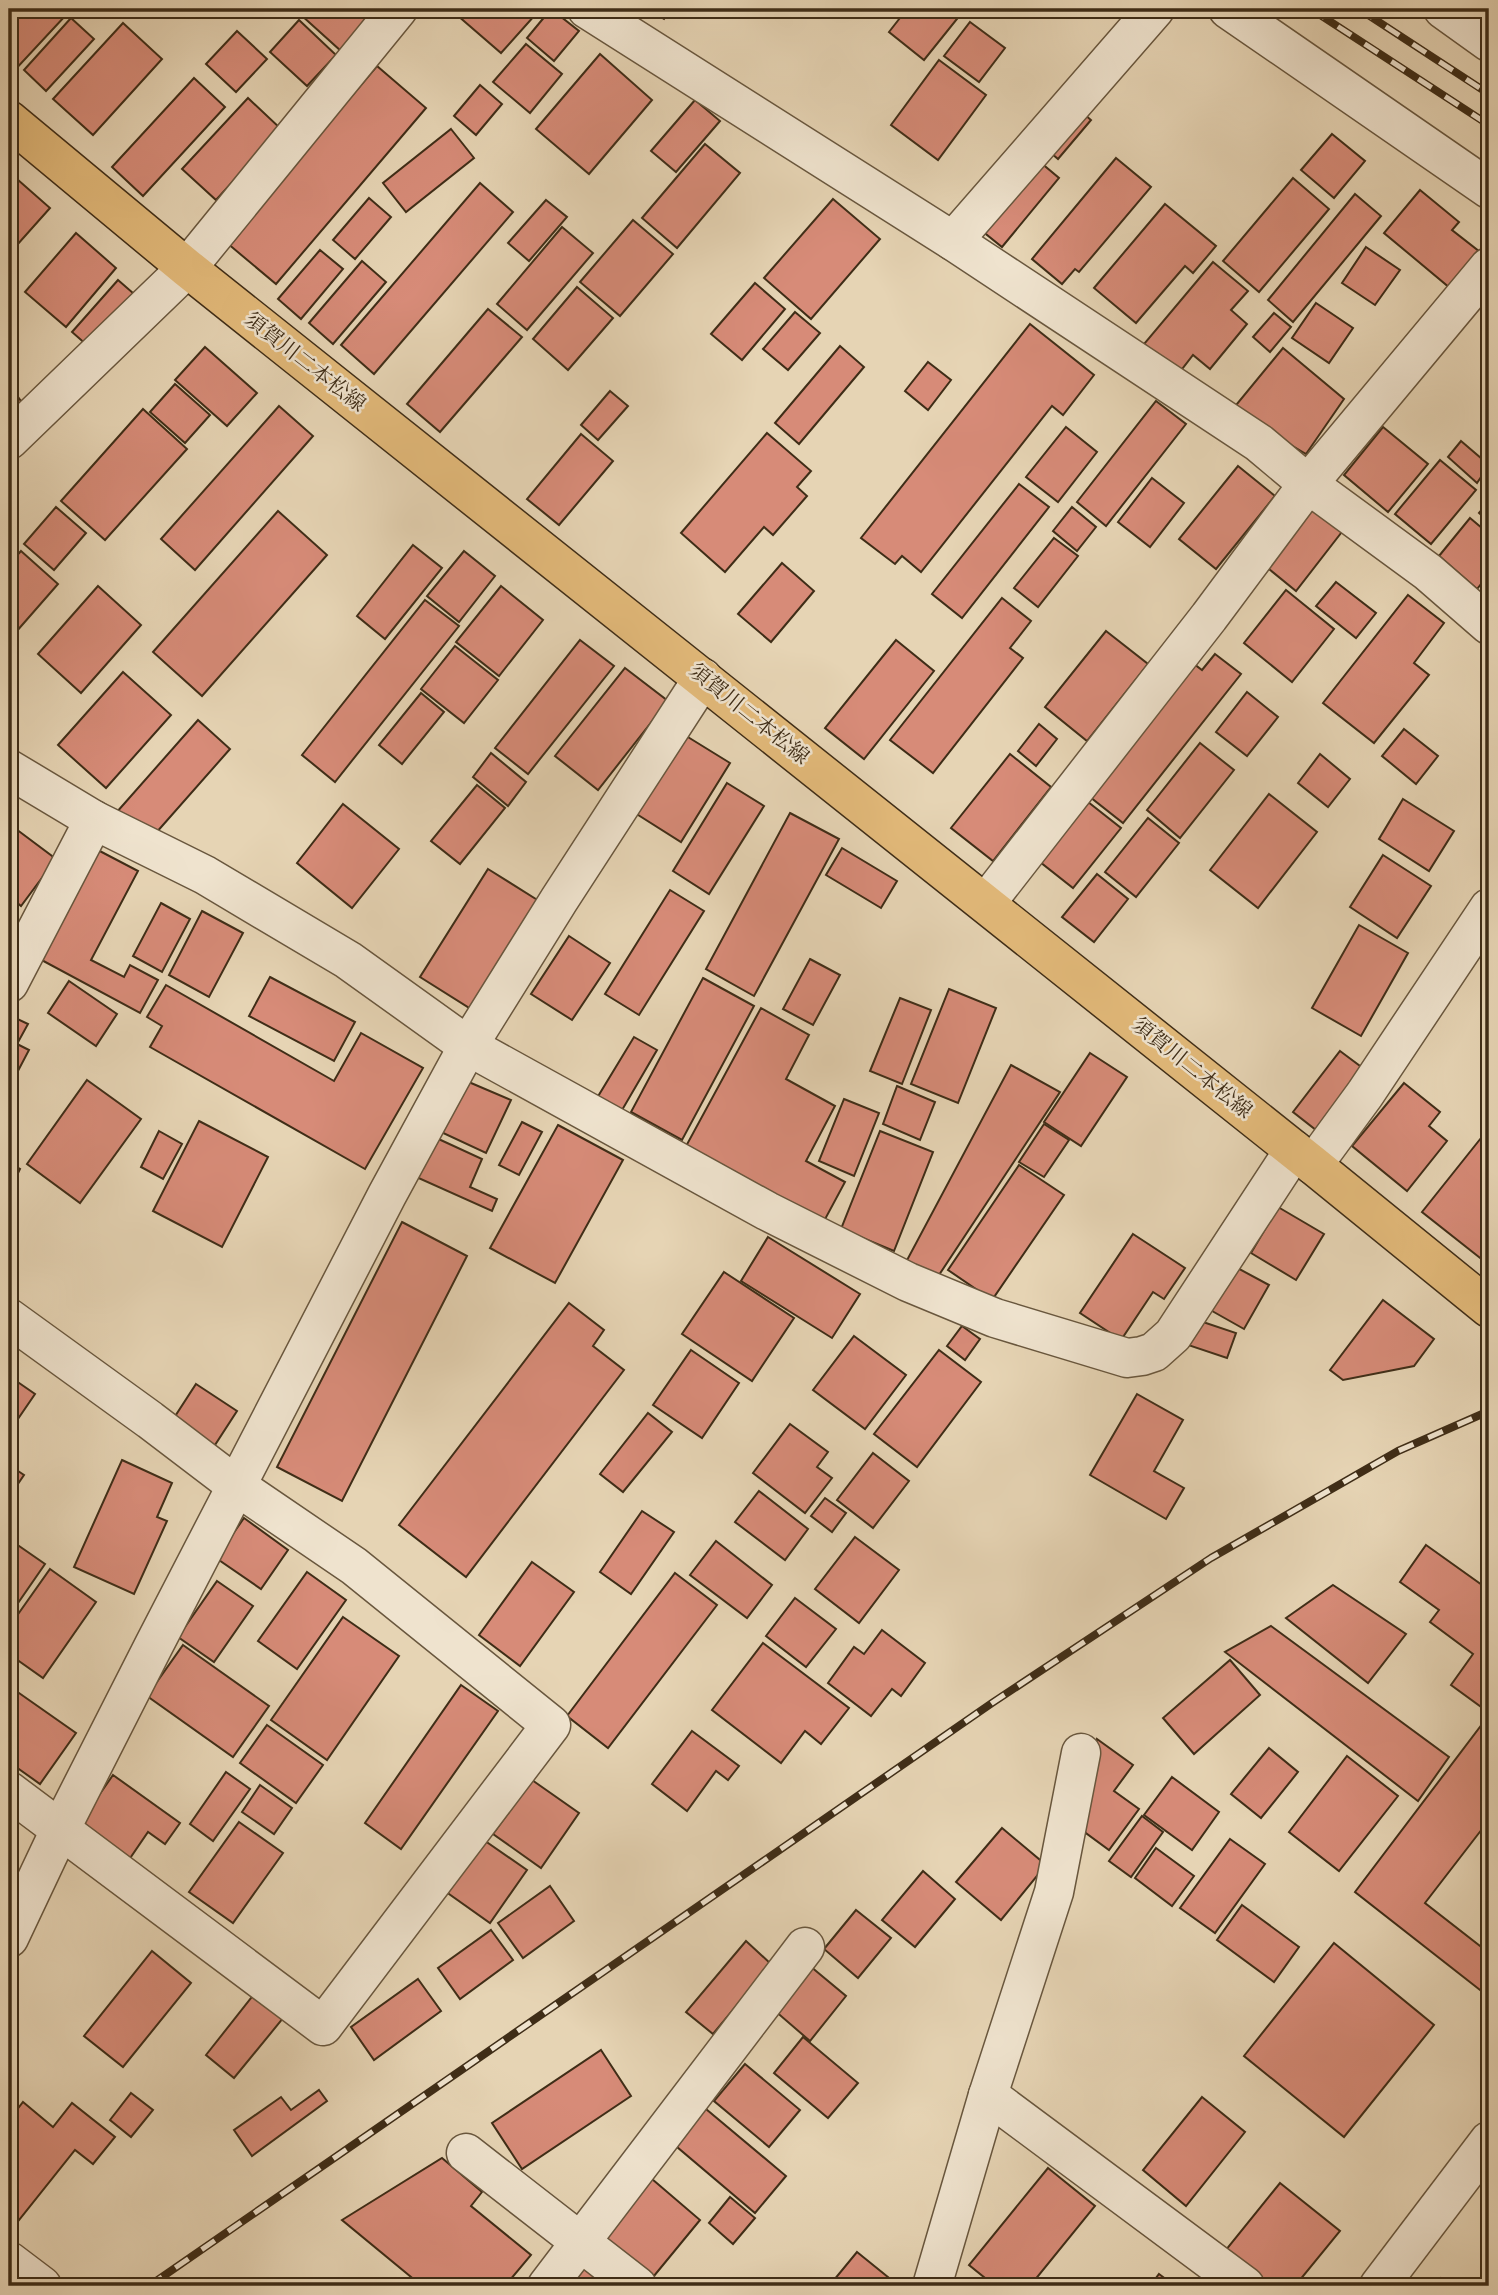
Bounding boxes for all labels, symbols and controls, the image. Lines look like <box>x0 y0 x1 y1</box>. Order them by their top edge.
street label: 須賀川二本松線 <box>239 306 371 418</box>
street label: 須賀川二本松線 <box>683 657 815 771</box>
street label: 須賀川二本松線 <box>1126 1011 1258 1125</box>

